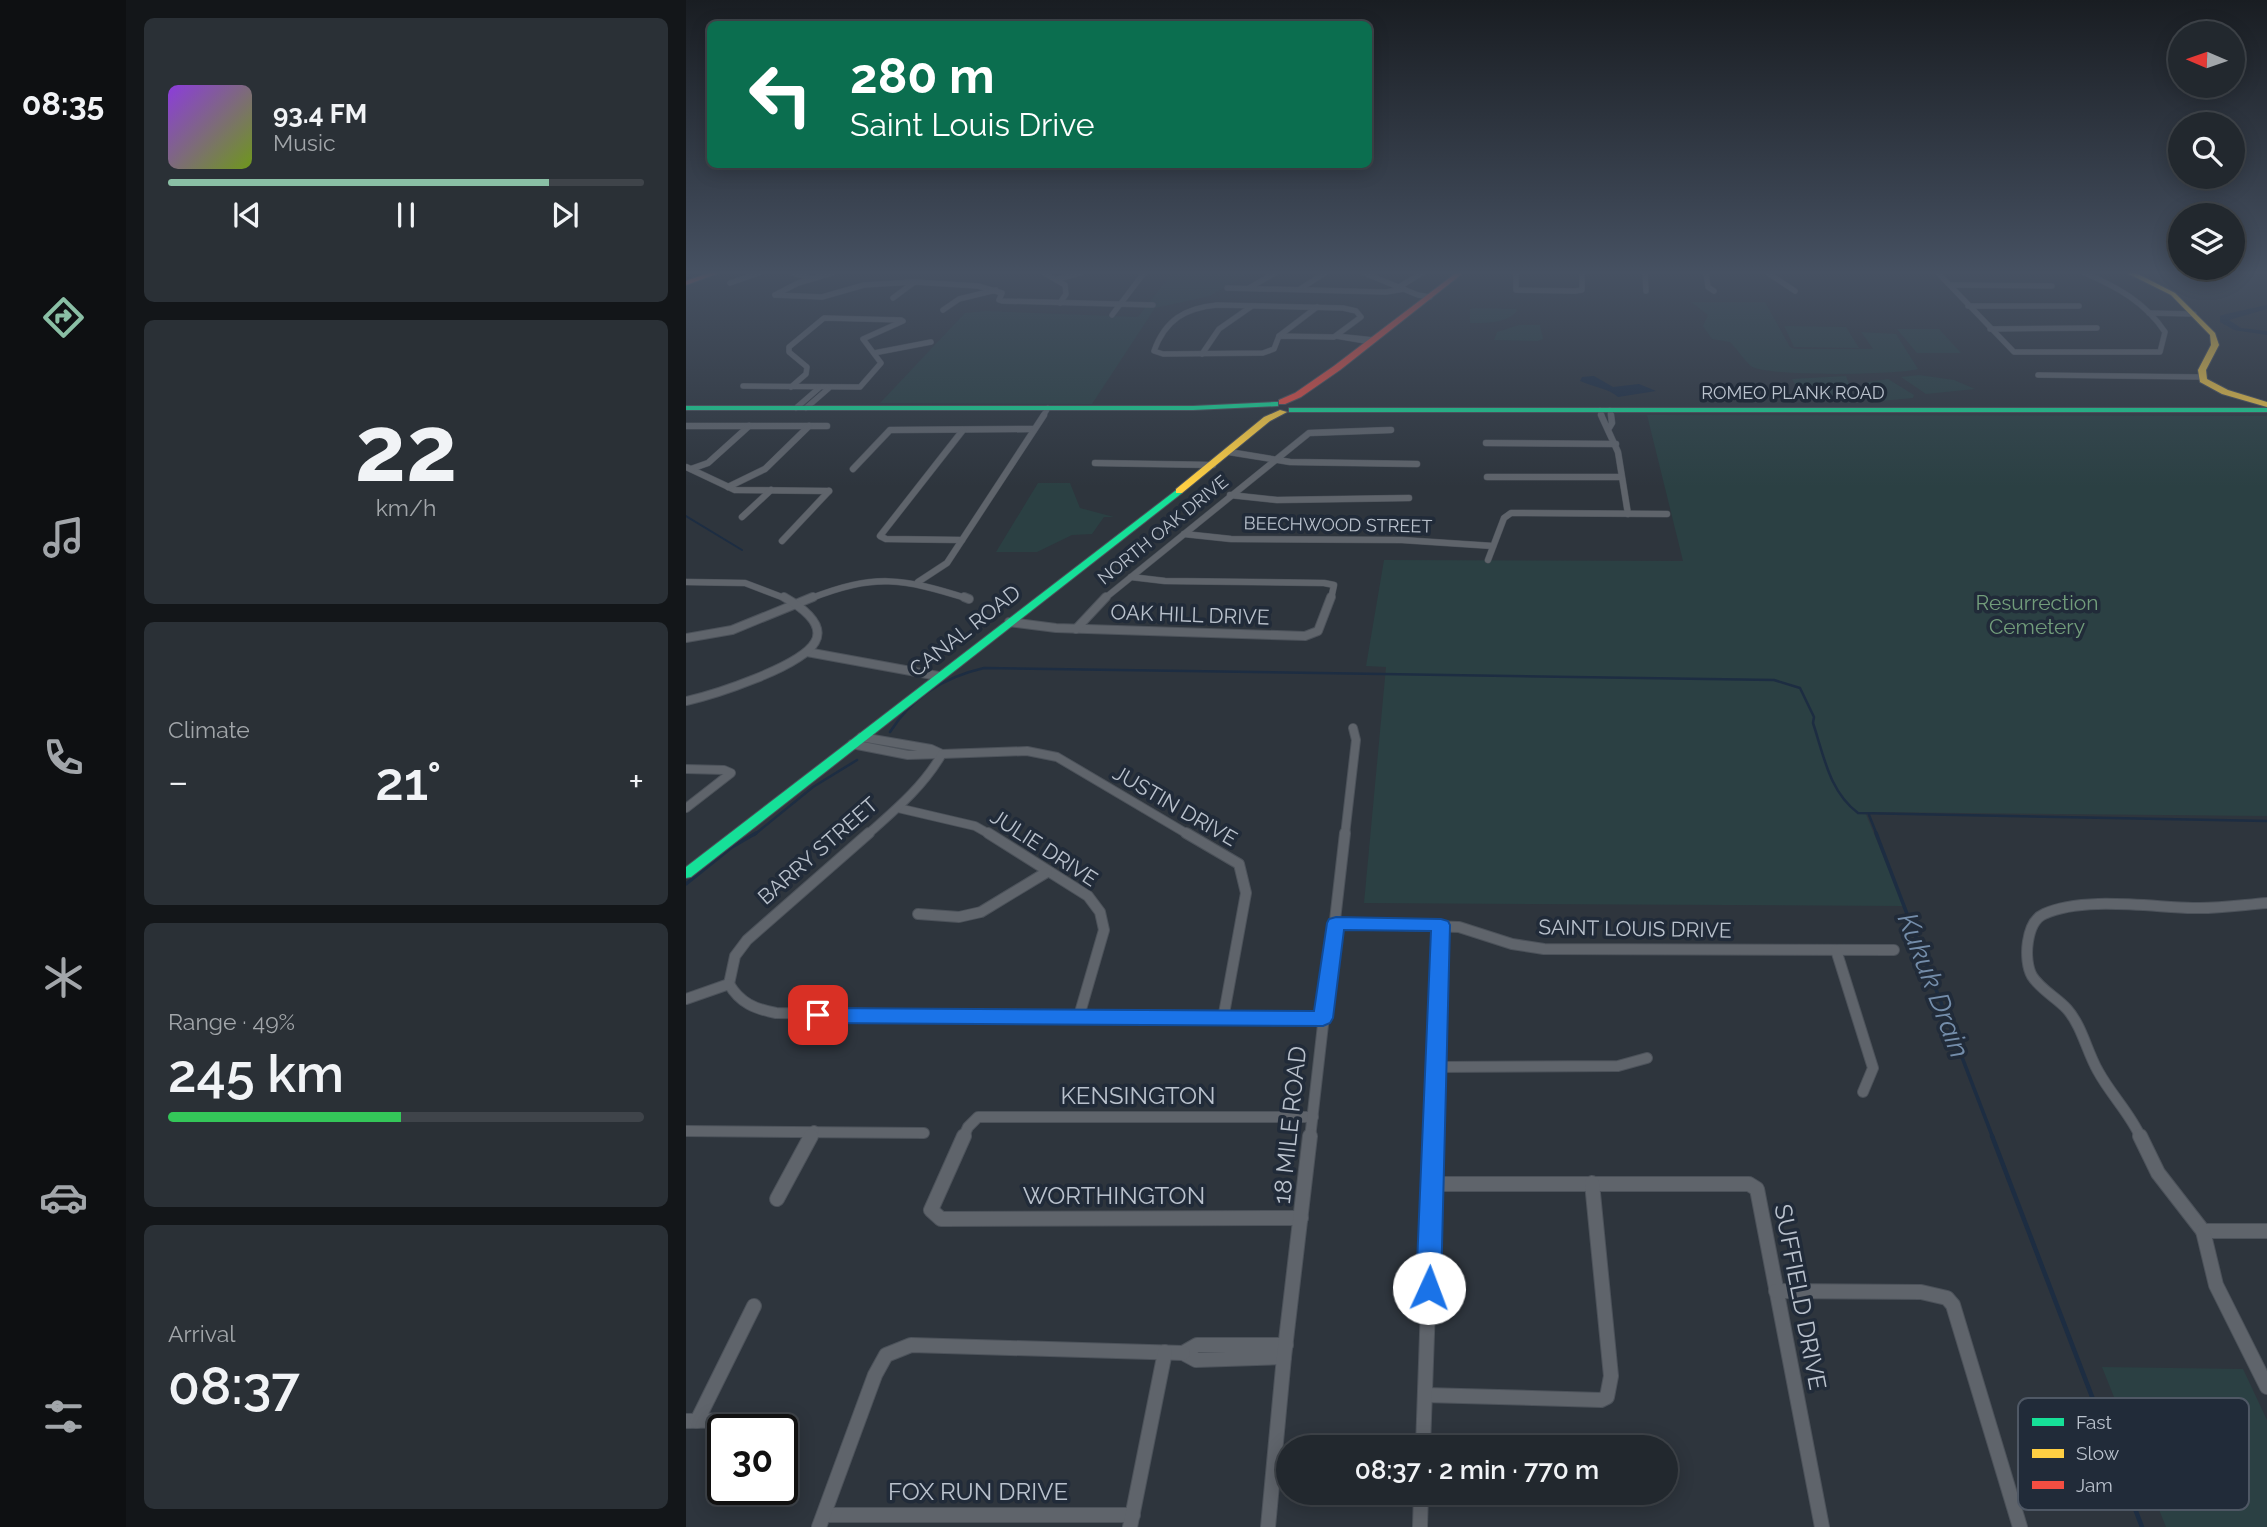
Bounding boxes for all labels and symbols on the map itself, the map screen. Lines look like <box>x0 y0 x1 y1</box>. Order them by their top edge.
north arrow <box>2168 21 2245 98</box>
street label: ROMEO PLANK ROAD <box>1701 382 1885 403</box>
street label: NORTH OAK DRIVE <box>1093 471 1232 589</box>
street label: BEECHWOOD STREET <box>1243 512 1433 537</box>
street label: CANAL ROAD <box>904 580 1025 682</box>
park label: Resurrection Cemetery <box>1976 590 2098 639</box>
street label: OAK HILL DRIVE <box>1110 599 1270 630</box>
street label: JUSTIN DRIVE <box>1109 760 1242 851</box>
street label: BARRY STREET <box>753 792 883 909</box>
street label: JULIE DRIVE <box>986 804 1102 891</box>
water label: Kukuk Drain <box>1891 908 1976 1062</box>
street label: SAINT LOUIS DRIVE <box>1538 914 1732 943</box>
pin <box>788 985 848 1045</box>
street label: 18 MILE ROAD <box>1267 1044 1312 1205</box>
street label: KENSINGTON <box>1060 1081 1216 1110</box>
street label: WORTHINGTON <box>1023 1181 1205 1210</box>
street label: SUFFIELD DRIVE <box>1768 1202 1833 1392</box>
position arrow <box>1392 1251 1466 1325</box>
legend <box>2018 1398 2249 1510</box>
text: Fast <box>2076 1411 2112 1433</box>
speed limit sign: 30 <box>707 1414 798 1505</box>
text: Slow <box>2076 1442 2120 1464</box>
text: Jam <box>2076 1474 2113 1496</box>
street label: FOX RUN DRIVE <box>888 1477 1068 1506</box>

